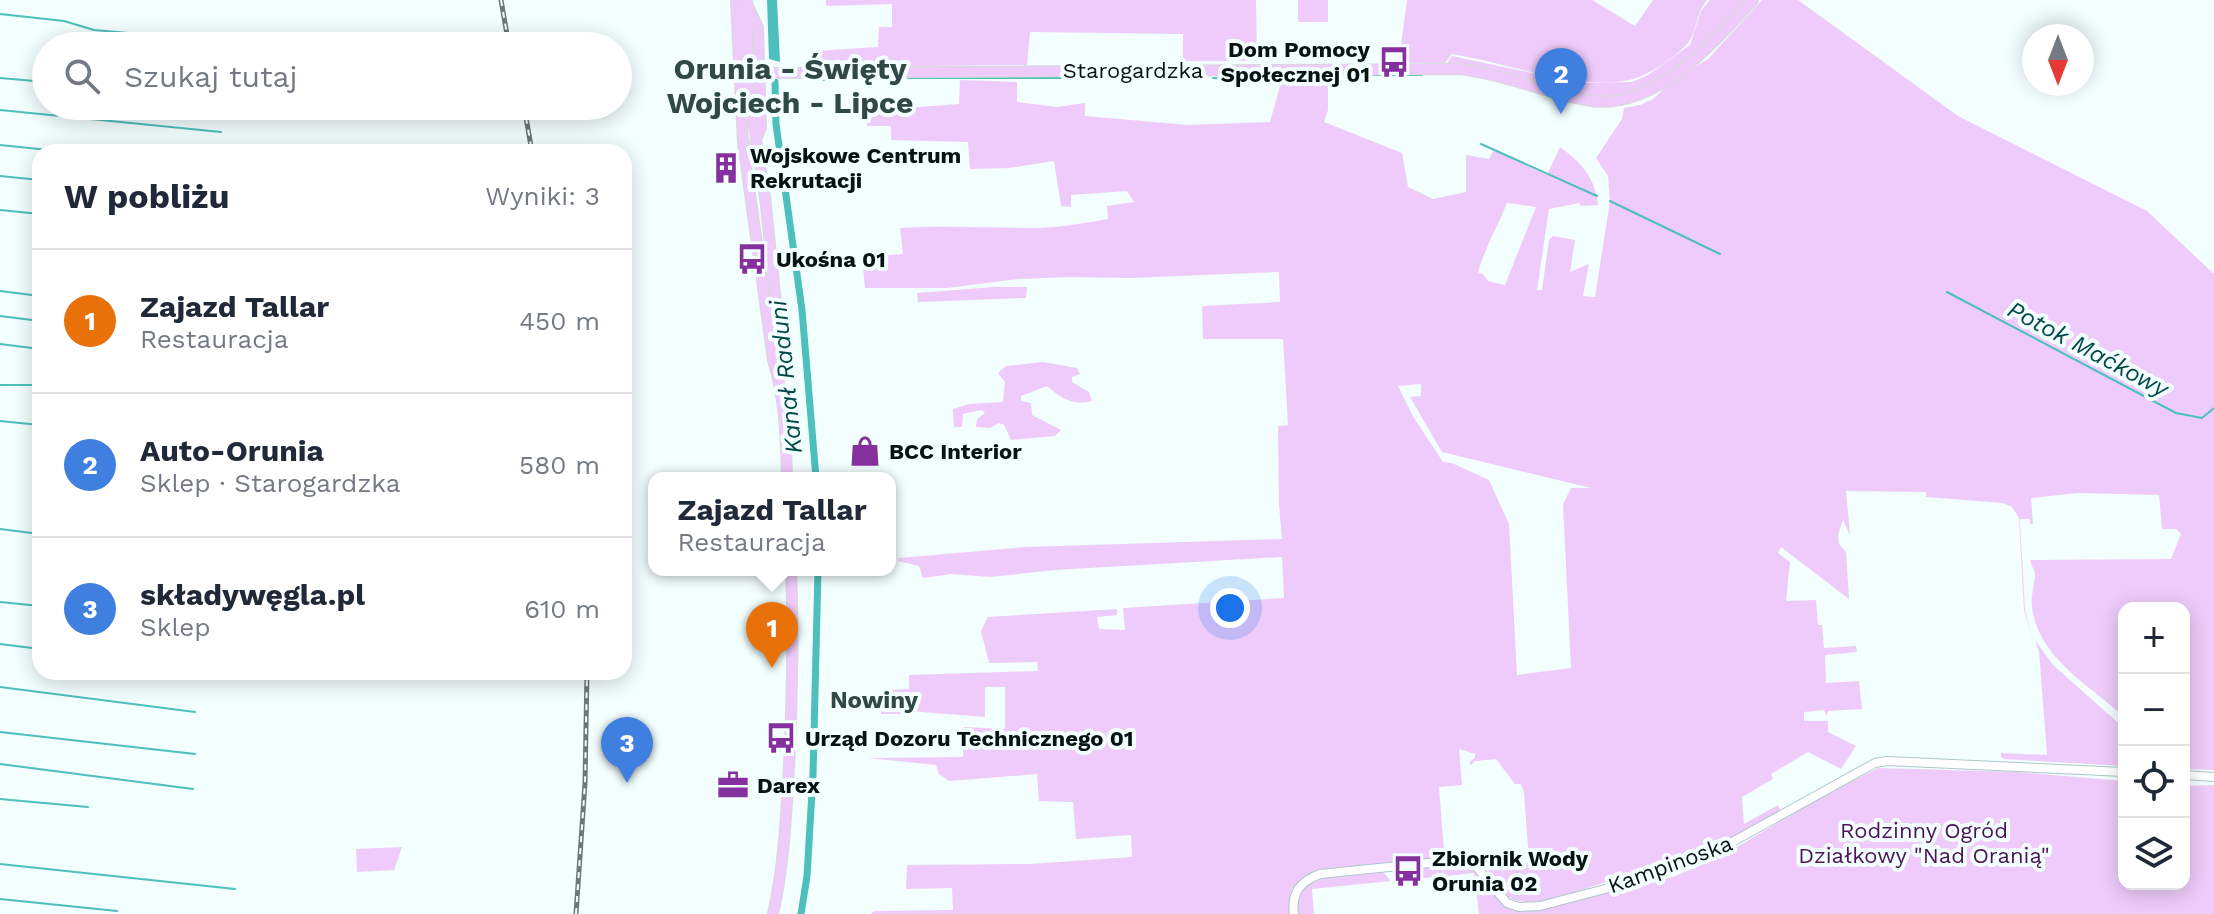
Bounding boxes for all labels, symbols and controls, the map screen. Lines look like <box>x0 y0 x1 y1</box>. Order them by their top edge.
north arrow <box>2022 24 2094 96</box>
search box <box>32 32 632 120</box>
place label: Dom Pomocy Społecznej 01 <box>1221 37 1371 87</box>
bus stop icon: Dom Pomocy Społecznej 01 <box>1377 45 1411 79</box>
pin: 2 <box>1535 48 1587 114</box>
district label: Orunia - Święty Wojciech - Lipce <box>667 51 913 120</box>
icon: search <box>60 54 104 98</box>
street label: Starogardzka <box>1063 58 1203 83</box>
text: Szukaj tutaj <box>124 59 298 94</box>
place label: Wojskowe Centrum Rekrutacji <box>750 143 961 193</box>
building icon: Wojskowe Centrum Rekrutacji <box>709 151 743 185</box>
text: W pobliżu <box>64 176 230 216</box>
text: Wyniki: 3 <box>485 181 600 211</box>
bus stop icon: Ukośna 01 <box>735 242 769 276</box>
place label: Ukośna 01 <box>776 247 886 272</box>
text: Zajazd Tallar <box>140 289 329 324</box>
water label: Potok Maćkowy <box>2003 295 2175 404</box>
water label: Kanał Raduni <box>764 298 808 455</box>
text: 1 <box>84 306 96 336</box>
text: 450 m <box>519 306 600 336</box>
text: Restauracja <box>140 324 288 354</box>
text: Auto-Orunia <box>140 433 324 468</box>
shop icon: BCC Interior <box>848 434 882 468</box>
place label: BCC Interior <box>889 439 1022 464</box>
text: 2 <box>82 450 98 480</box>
text: 580 m <box>519 450 600 480</box>
text: Sklep · Starogardzka <box>140 468 400 498</box>
popup <box>648 472 896 576</box>
text: Zajazd Tallar <box>677 492 867 527</box>
text: Restauracja <box>677 527 826 557</box>
text: składywęgla.pl <box>140 577 365 612</box>
your location <box>1210 588 1250 628</box>
text: 3 <box>82 594 98 624</box>
text: 610 m <box>524 594 600 624</box>
pin: 1 <box>746 602 798 668</box>
map controls <box>2118 602 2190 890</box>
button: + <box>2118 602 2190 674</box>
text: Sklep <box>140 612 211 642</box>
button: − <box>2118 674 2190 746</box>
district label: Nowiny <box>830 686 919 714</box>
pin: 3 <box>601 717 653 783</box>
bus stop icon: Urząd Dozoru Technicznego 01 <box>764 721 798 755</box>
place label: Urząd Dozoru Technicznego 01 <box>805 726 1133 751</box>
button: locate <box>2118 746 2190 818</box>
office icon: Darex <box>716 768 750 802</box>
place label: Darex <box>757 773 820 798</box>
park label: Rodzinny Ogród Działkowy "Nad Oranią" <box>1798 818 2050 868</box>
button: layers <box>2118 818 2190 890</box>
street label: Kampinoska <box>1605 830 1736 899</box>
place label: Zbiornik Wody Orunia 02 <box>1432 846 1589 896</box>
bus stop icon: Zbiornik Wody Orunia 02 <box>1391 854 1425 888</box>

